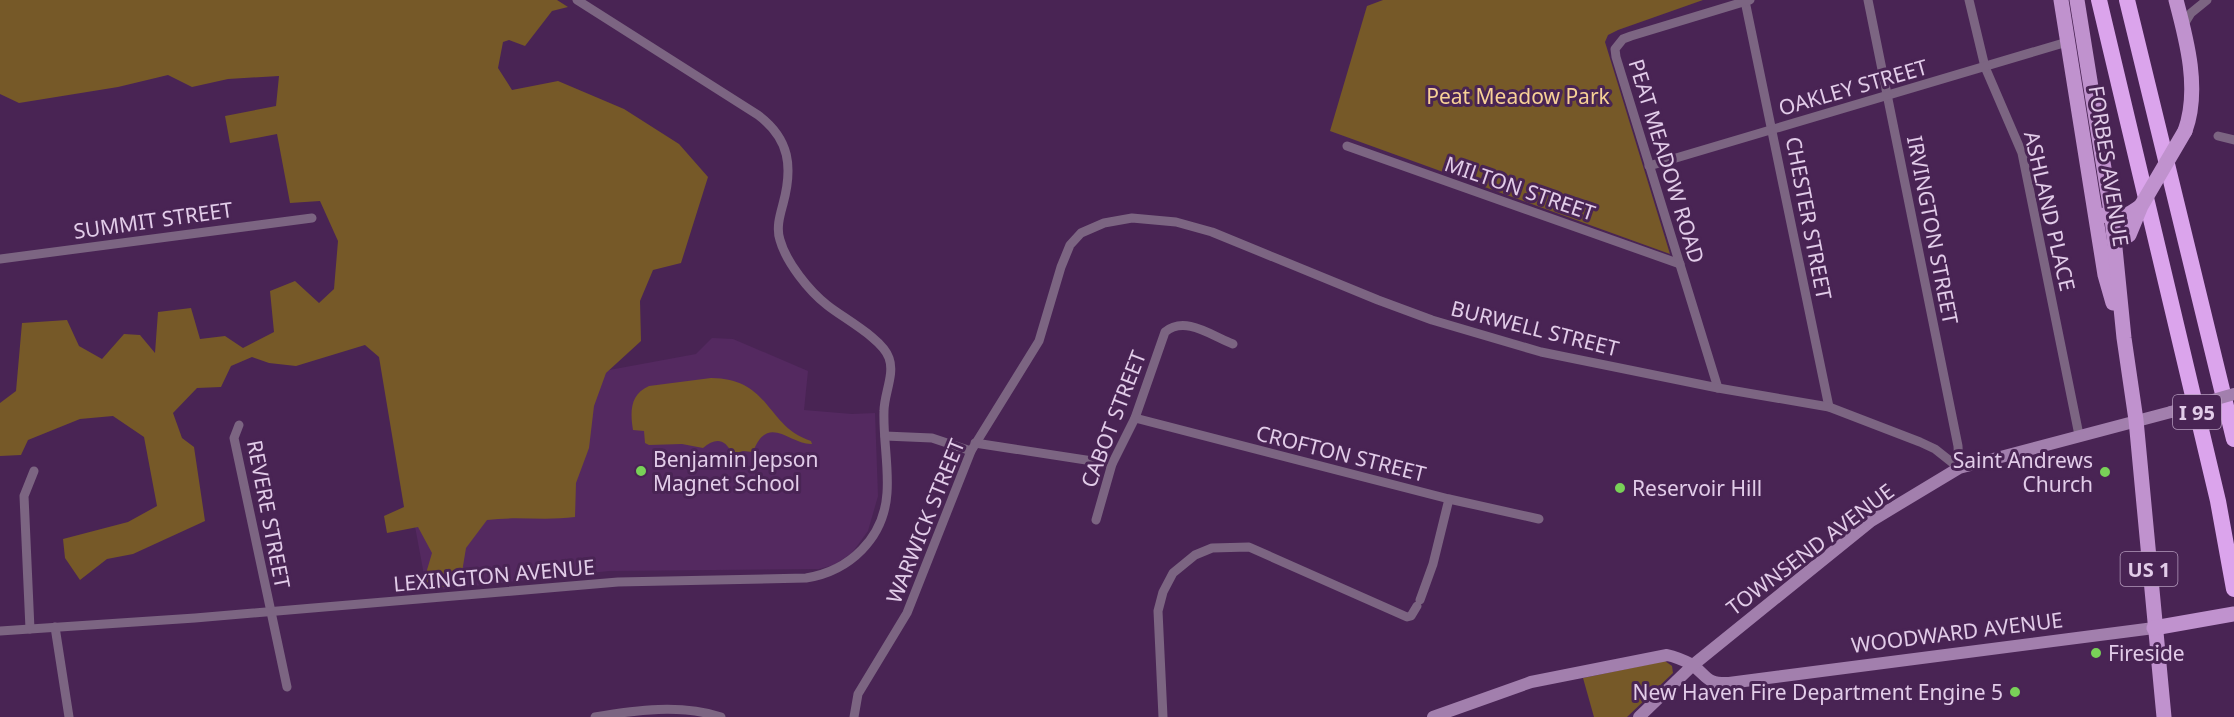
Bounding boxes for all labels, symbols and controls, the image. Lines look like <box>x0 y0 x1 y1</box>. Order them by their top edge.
street label: OAKLEY STREET <box>1775 52 1931 122</box>
street label: PEAT MEADOW ROAD <box>1623 56 1711 266</box>
park label: Peat Meadow Park <box>1426 82 1611 110</box>
street label: FORBES AVENUE <box>2082 84 2136 248</box>
street label: ASHLAND PLACE <box>2018 128 2082 294</box>
street label: IRVINGTON STREET <box>1901 133 1965 327</box>
street label: CHESTER STREET <box>1779 134 1839 302</box>
street label: MILTON STREET <box>1441 149 1599 227</box>
street label: SUMMIT STREET <box>72 195 235 245</box>
street label: BURWELL STREET <box>1448 294 1622 362</box>
street label: CABOT STREET <box>1074 346 1152 491</box>
road number: I 95 <box>2173 395 2221 429</box>
street label: CROFTON STREET <box>1253 418 1429 488</box>
street label: WARWICK STREET <box>879 434 971 607</box>
street label: REVERE STREET <box>241 437 297 591</box>
place label: Benjamin Jepson Magnet School <box>653 445 818 497</box>
place label: Saint Andrews Church <box>1953 446 2093 498</box>
marker: Benjamin Jepson Magnet School <box>634 464 648 478</box>
marker: Saint Andrews Church <box>2098 465 2112 479</box>
place label: Reservoir Hill <box>1632 474 1762 502</box>
street label: TOWNSEND AVENUE <box>1721 477 1899 621</box>
marker: Reservoir Hill <box>1613 481 1627 495</box>
street label: LEXINGTON AVENUE <box>392 552 596 598</box>
road number: US 1 <box>2120 552 2178 586</box>
street label: WOODWARD AVENUE <box>1850 605 2064 659</box>
place label: Fireside <box>2108 639 2185 667</box>
marker: Fireside <box>2089 646 2103 660</box>
place label: New Haven Fire Department Engine 5 <box>1633 678 2003 706</box>
marker: New Haven Fire Department Engine 5 <box>2008 685 2022 699</box>

